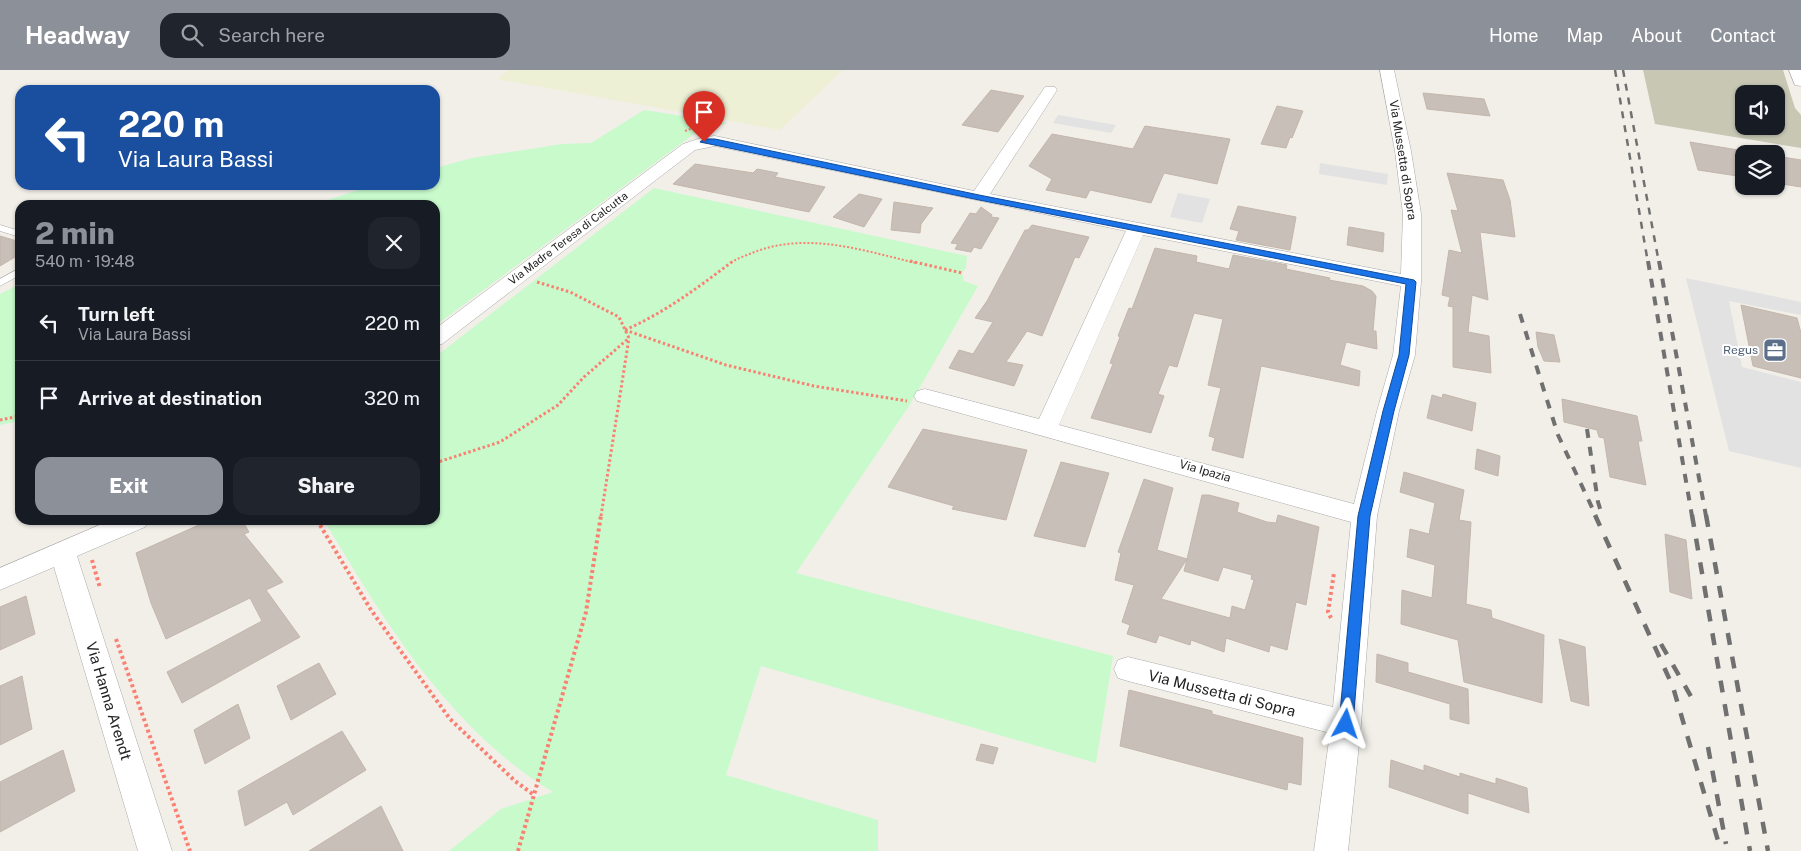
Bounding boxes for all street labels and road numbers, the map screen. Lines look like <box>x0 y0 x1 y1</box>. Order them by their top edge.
street label: Via Mussetta di Sopra <box>1387 99 1419 221</box>
street label: Via Madre Teresa di Calcutta <box>506 189 630 287</box>
street label: Via Ipazia <box>1178 457 1232 485</box>
street label: Via Hanna Arendt <box>83 640 135 762</box>
street label: Via Mussetta di Sopra <box>1146 666 1298 720</box>

